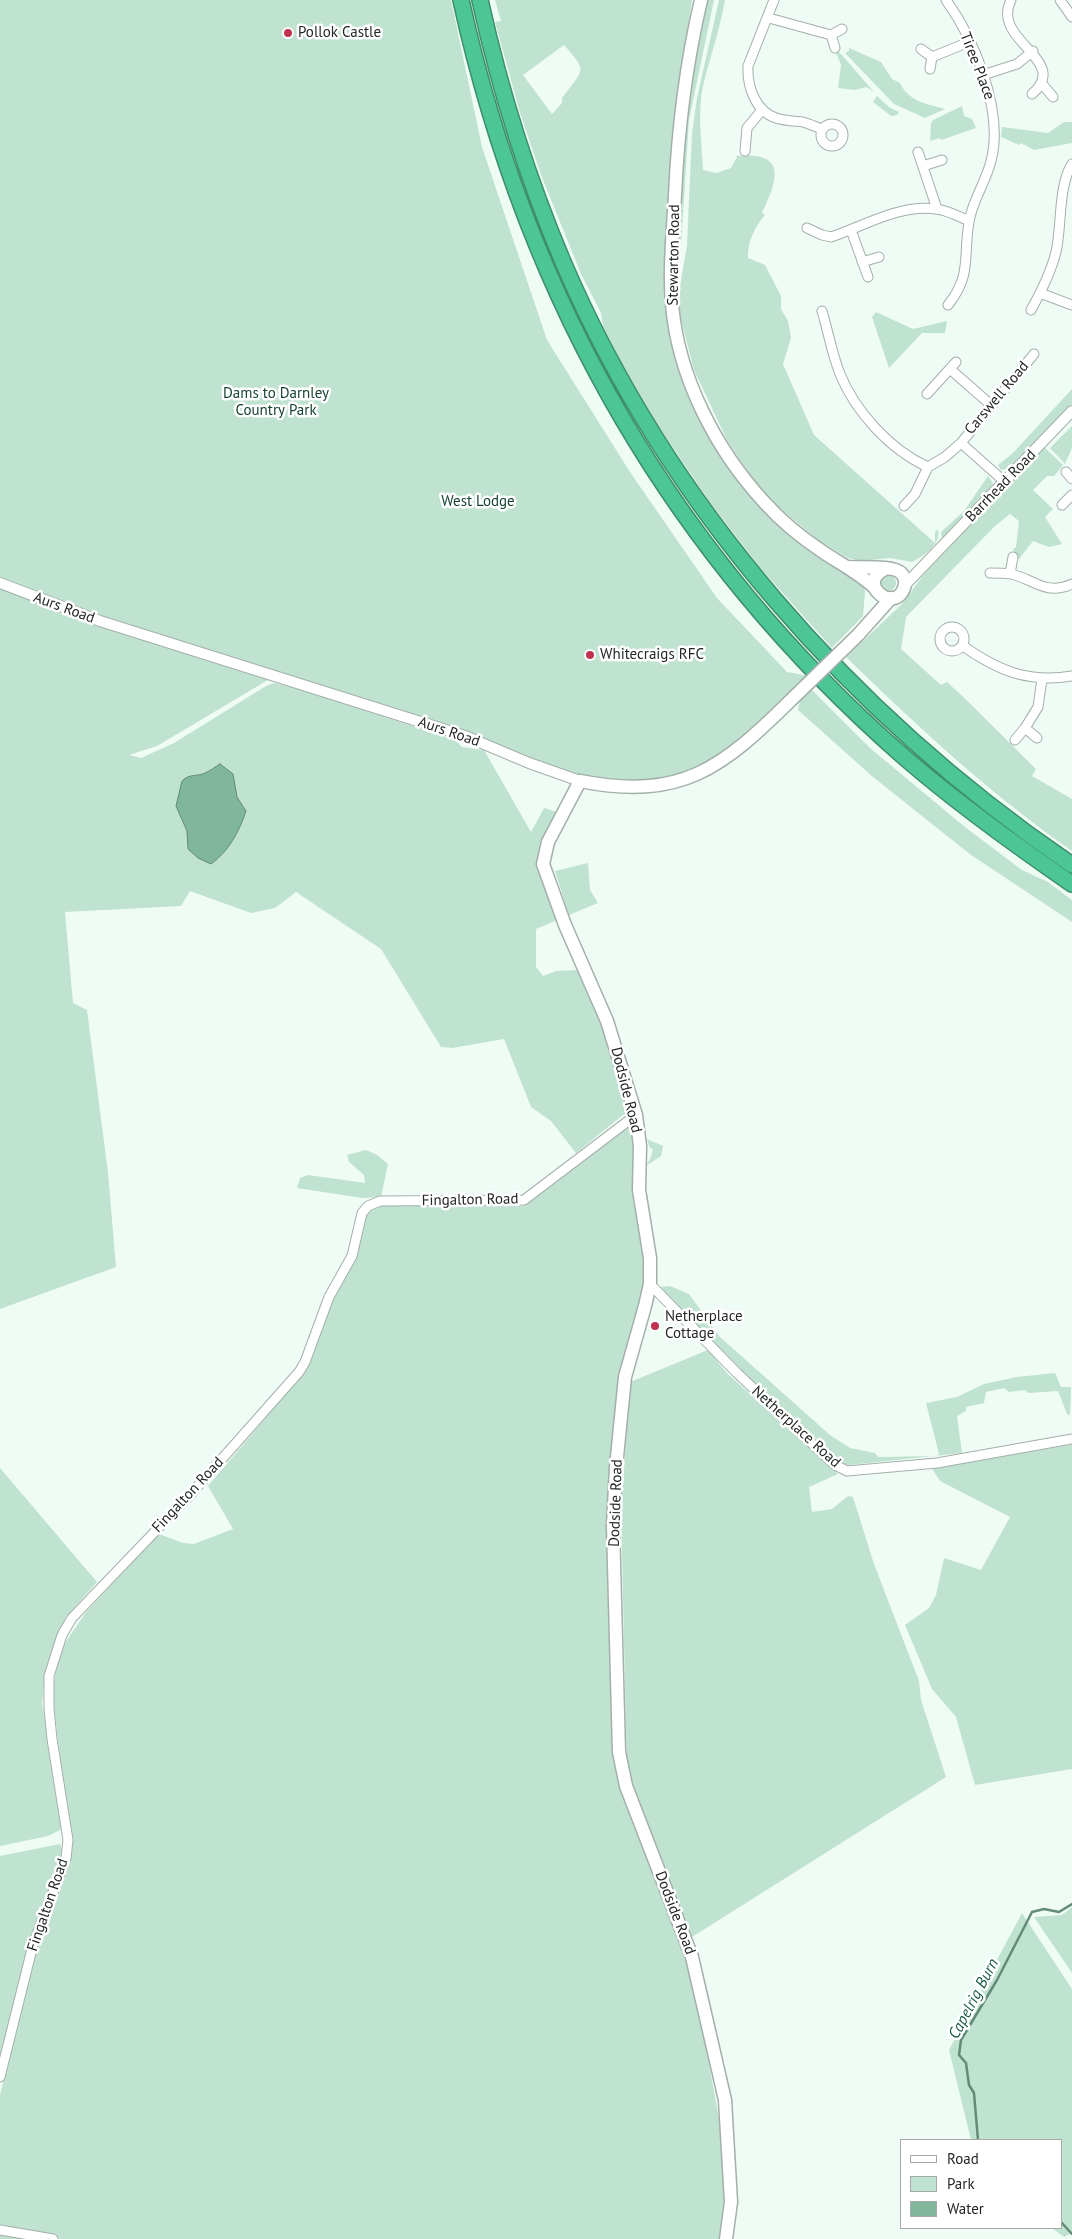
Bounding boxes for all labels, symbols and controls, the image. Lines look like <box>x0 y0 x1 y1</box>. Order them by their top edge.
place label: Pollok Castle <box>298 24 381 42</box>
marker: Pollok Castle <box>282 27 294 39</box>
street label: Tiree Place <box>956 30 998 102</box>
street label: Stewarton Road <box>664 204 684 306</box>
street label: Carswell Road <box>961 358 1033 438</box>
park label: Dams to Darnley Country Park <box>223 385 329 420</box>
street label: Barrhead Road <box>962 446 1040 526</box>
park label: West Lodge <box>441 493 515 511</box>
street label: Aurs Road <box>31 589 97 627</box>
place label: Whitecraigs RFC <box>600 646 704 664</box>
marker: Whitecraigs RFC <box>584 649 596 661</box>
street label: Aurs Road <box>416 713 482 751</box>
street label: Dodside Road <box>607 1045 645 1135</box>
street label: Fingalton Road <box>421 1190 519 1210</box>
place label: Netherplace Cottage <box>665 1308 743 1343</box>
marker: Netherplace Cottage <box>649 1320 661 1332</box>
street label: Netherplace Road <box>748 1382 844 1472</box>
street label: Fingalton Road <box>148 1453 228 1537</box>
street label: Dodside Road <box>605 1459 627 1547</box>
street label: Fingalton Road <box>24 1856 72 1954</box>
street label: Dodside Road <box>651 1869 699 1957</box>
water label: Capelrig Burn <box>945 1956 1003 2042</box>
legend <box>900 2139 1062 2229</box>
text: Road <box>947 2149 979 2168</box>
text: Park <box>947 2174 975 2193</box>
text: Water <box>947 2199 984 2218</box>

